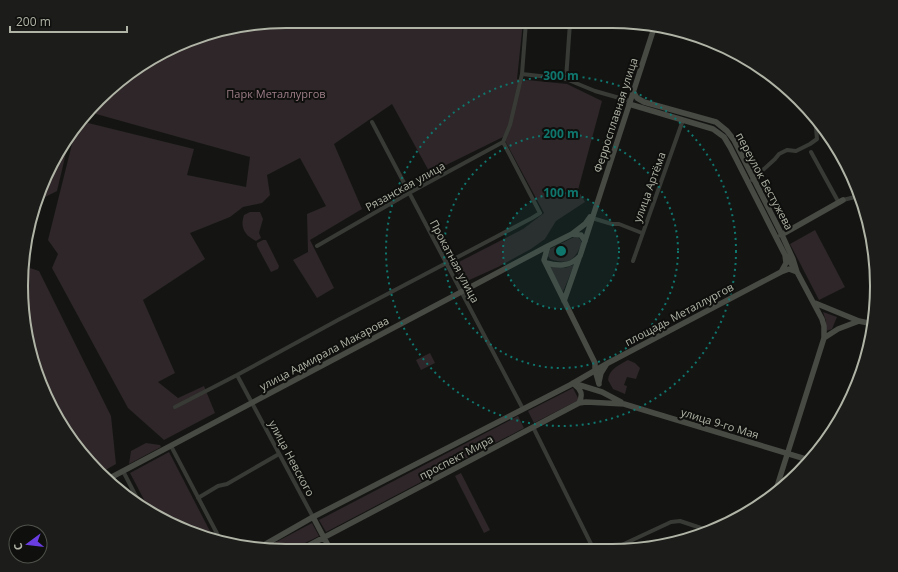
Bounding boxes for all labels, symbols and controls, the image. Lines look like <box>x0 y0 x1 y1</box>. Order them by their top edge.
scale bar <box>10 8 127 34</box>
text: 200 m <box>16 13 51 30</box>
street label: Ферросплавная улица <box>589 56 641 174</box>
text: 300 m <box>543 67 579 84</box>
park label: Парк Металлургов <box>226 86 326 101</box>
text: 200 m <box>543 125 579 142</box>
street label: переулок Бестужева <box>733 130 797 232</box>
street label: улица Артёма <box>629 150 669 224</box>
street label: Рязанская улица <box>362 158 448 214</box>
text: 100 m <box>543 184 579 201</box>
street label: Прокатная улица <box>427 217 483 305</box>
centre of rings <box>554 244 568 258</box>
street label: площадь Металлургов <box>622 279 736 349</box>
street label: улица Адмирала Макарова <box>257 312 391 394</box>
street label: улица 9-го Мая <box>679 404 761 442</box>
street label: улица Невского <box>266 417 319 499</box>
street label: проспект Мира <box>416 431 496 483</box>
north arrow <box>8 524 48 564</box>
text: С <box>10 541 26 552</box>

